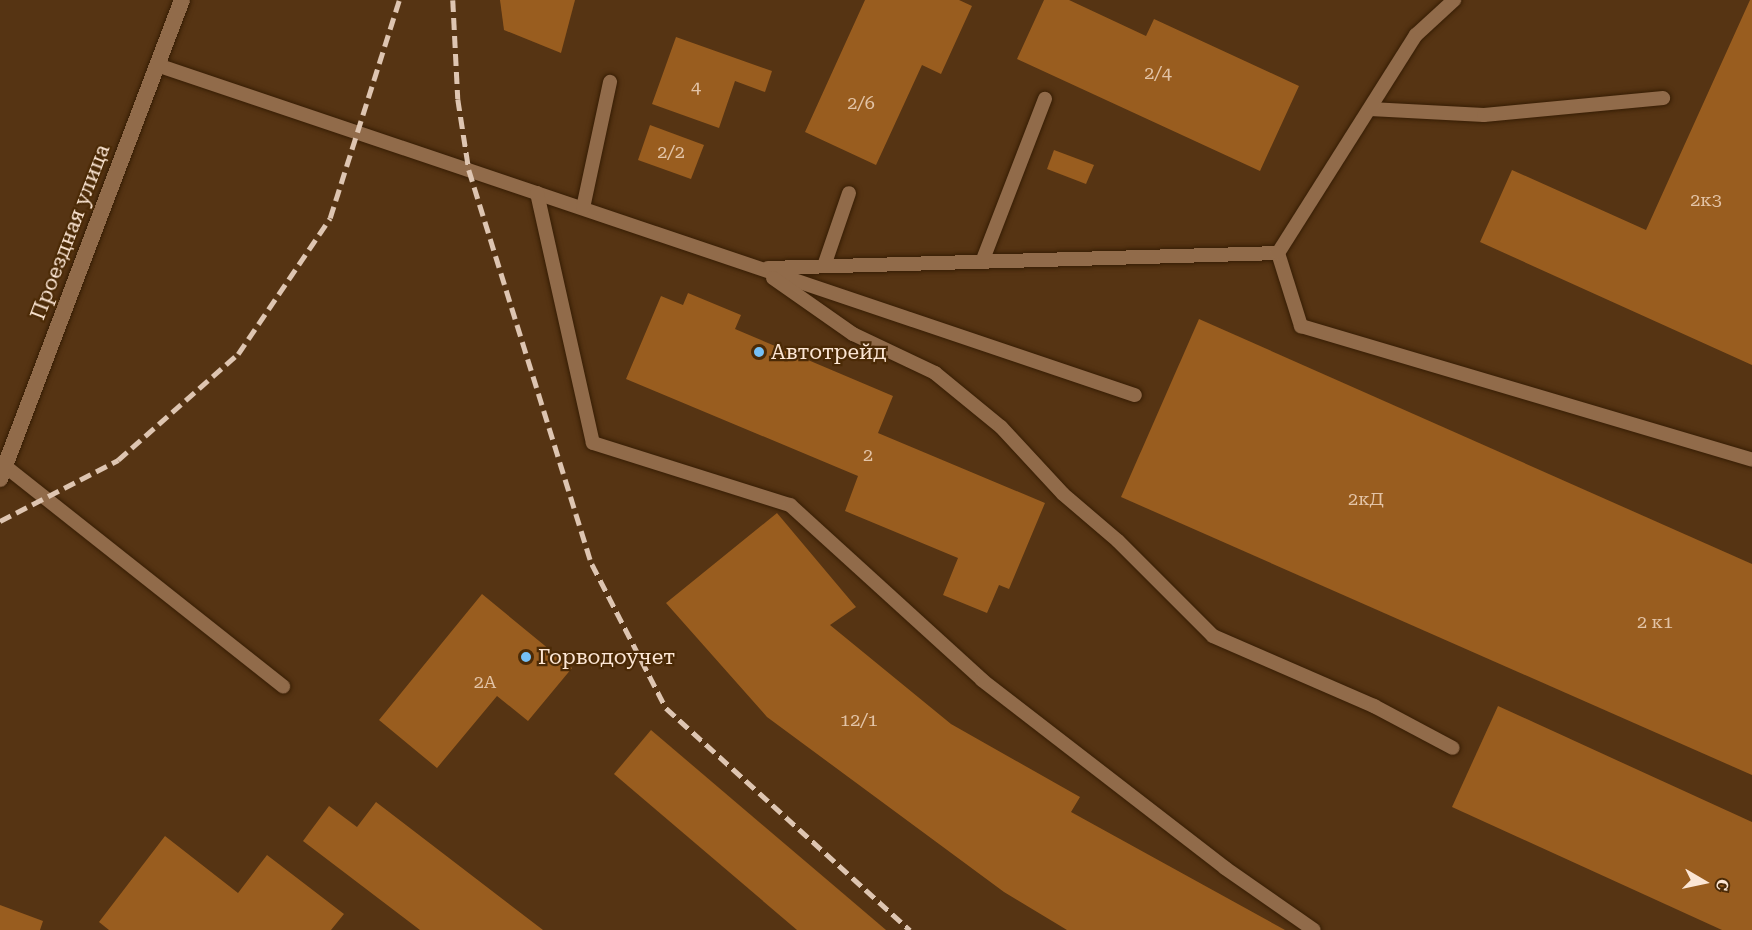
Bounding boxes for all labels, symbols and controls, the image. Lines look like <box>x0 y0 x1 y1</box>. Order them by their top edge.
house number: 2/4 <box>1144 62 1172 84</box>
house number: 4 <box>691 76 701 98</box>
house number: 2/6 <box>847 92 875 114</box>
street label: Проездная улица <box>25 141 115 323</box>
house number: 2/2 <box>657 141 685 163</box>
house number: 2к3 <box>1690 189 1722 211</box>
place label: Автотрейд <box>771 339 886 365</box>
marker: Автотрейд <box>752 345 766 359</box>
house number: 2 <box>863 444 873 466</box>
house number: 2кД <box>1348 488 1384 510</box>
house number: 2 к1 <box>1637 611 1673 633</box>
place label: Горводоучет <box>538 644 675 670</box>
marker: Горводоучет <box>519 650 533 664</box>
house number: 2А <box>474 671 496 693</box>
house number: 12/1 <box>840 709 878 731</box>
north arrow <box>1674 852 1734 912</box>
text: С <box>1712 878 1733 892</box>

